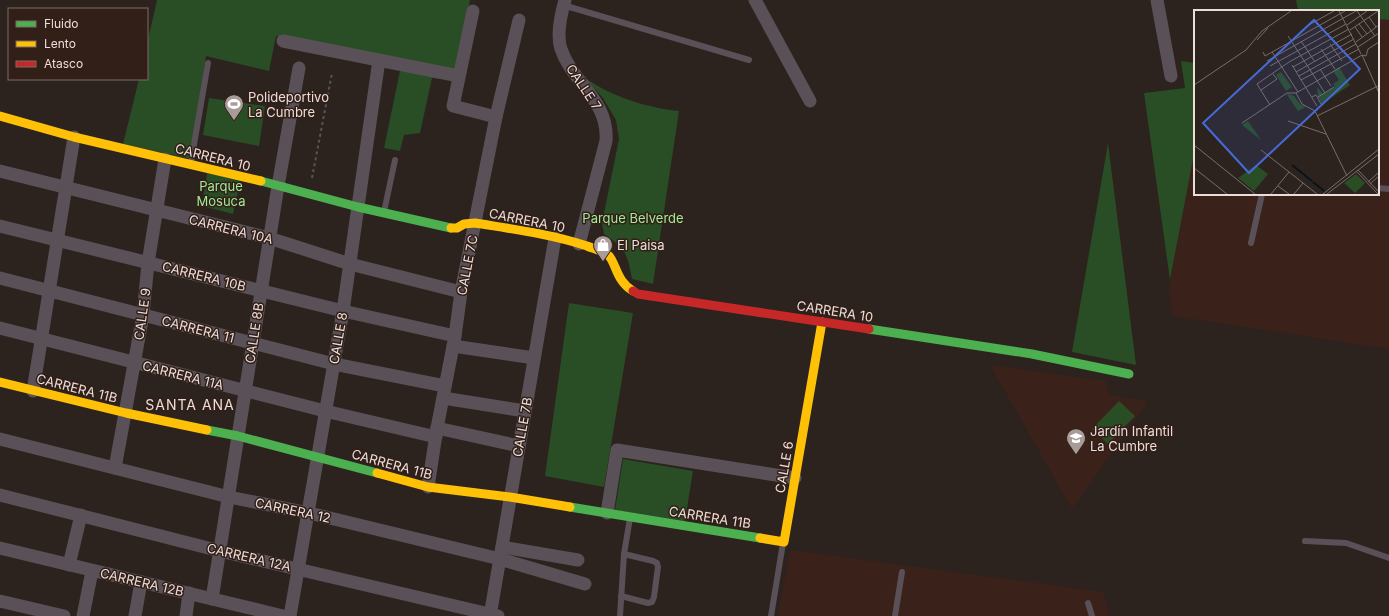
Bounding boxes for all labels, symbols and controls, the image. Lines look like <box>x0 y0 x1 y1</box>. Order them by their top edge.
legend <box>8 8 148 80</box>
inset map <box>1194 10 1379 195</box>
text: Fluido <box>44 16 79 31</box>
text: Lento <box>44 36 76 51</box>
text: Atasco <box>44 56 83 71</box>
street label: CALLE 7 <box>563 61 605 113</box>
place label: Polideportivo La Cumbre <box>248 89 329 120</box>
sports icon: Polideportivo La Cumbre <box>223 93 245 121</box>
street label: CARRERA 10 <box>174 140 252 174</box>
park label: Parque Mosuca <box>197 178 245 209</box>
street label: CARRERA 10 <box>488 205 566 235</box>
park label: Parque Belverde <box>582 210 684 226</box>
street label: CARRERA 10A <box>187 211 275 247</box>
street label: CALLE 7C <box>453 233 481 297</box>
shop icon: El Paisa <box>592 234 614 262</box>
place label: El Paisa <box>617 237 665 253</box>
street label: CARRERA 10B <box>160 258 248 294</box>
street label: CALLE 9 <box>130 287 154 341</box>
street label: CARRERA 10 <box>796 297 874 325</box>
street label: CALLE 8B <box>241 302 267 364</box>
street label: CALLE 8 <box>326 311 350 365</box>
street label: CARRERA 11 <box>160 312 236 346</box>
street label: CARRERA 11A <box>141 357 225 393</box>
street label: CARRERA 11B <box>35 370 119 406</box>
district label: SANTA ANA <box>145 396 235 413</box>
street label: CALLE 7B <box>509 396 535 458</box>
place label: Jardín Infantil La Cumbre <box>1090 423 1173 454</box>
school or university icon: Jardín Infantil La Cumbre <box>1065 427 1087 455</box>
street label: CALLE 6 <box>772 440 796 494</box>
street label: CARRERA 11B <box>350 446 434 482</box>
street label: CARRERA 12 <box>254 494 332 526</box>
street label: CARRERA 11B <box>668 503 752 531</box>
street label: CARRERA 12A <box>205 540 293 574</box>
street label: CARRERA 12B <box>99 565 185 599</box>

